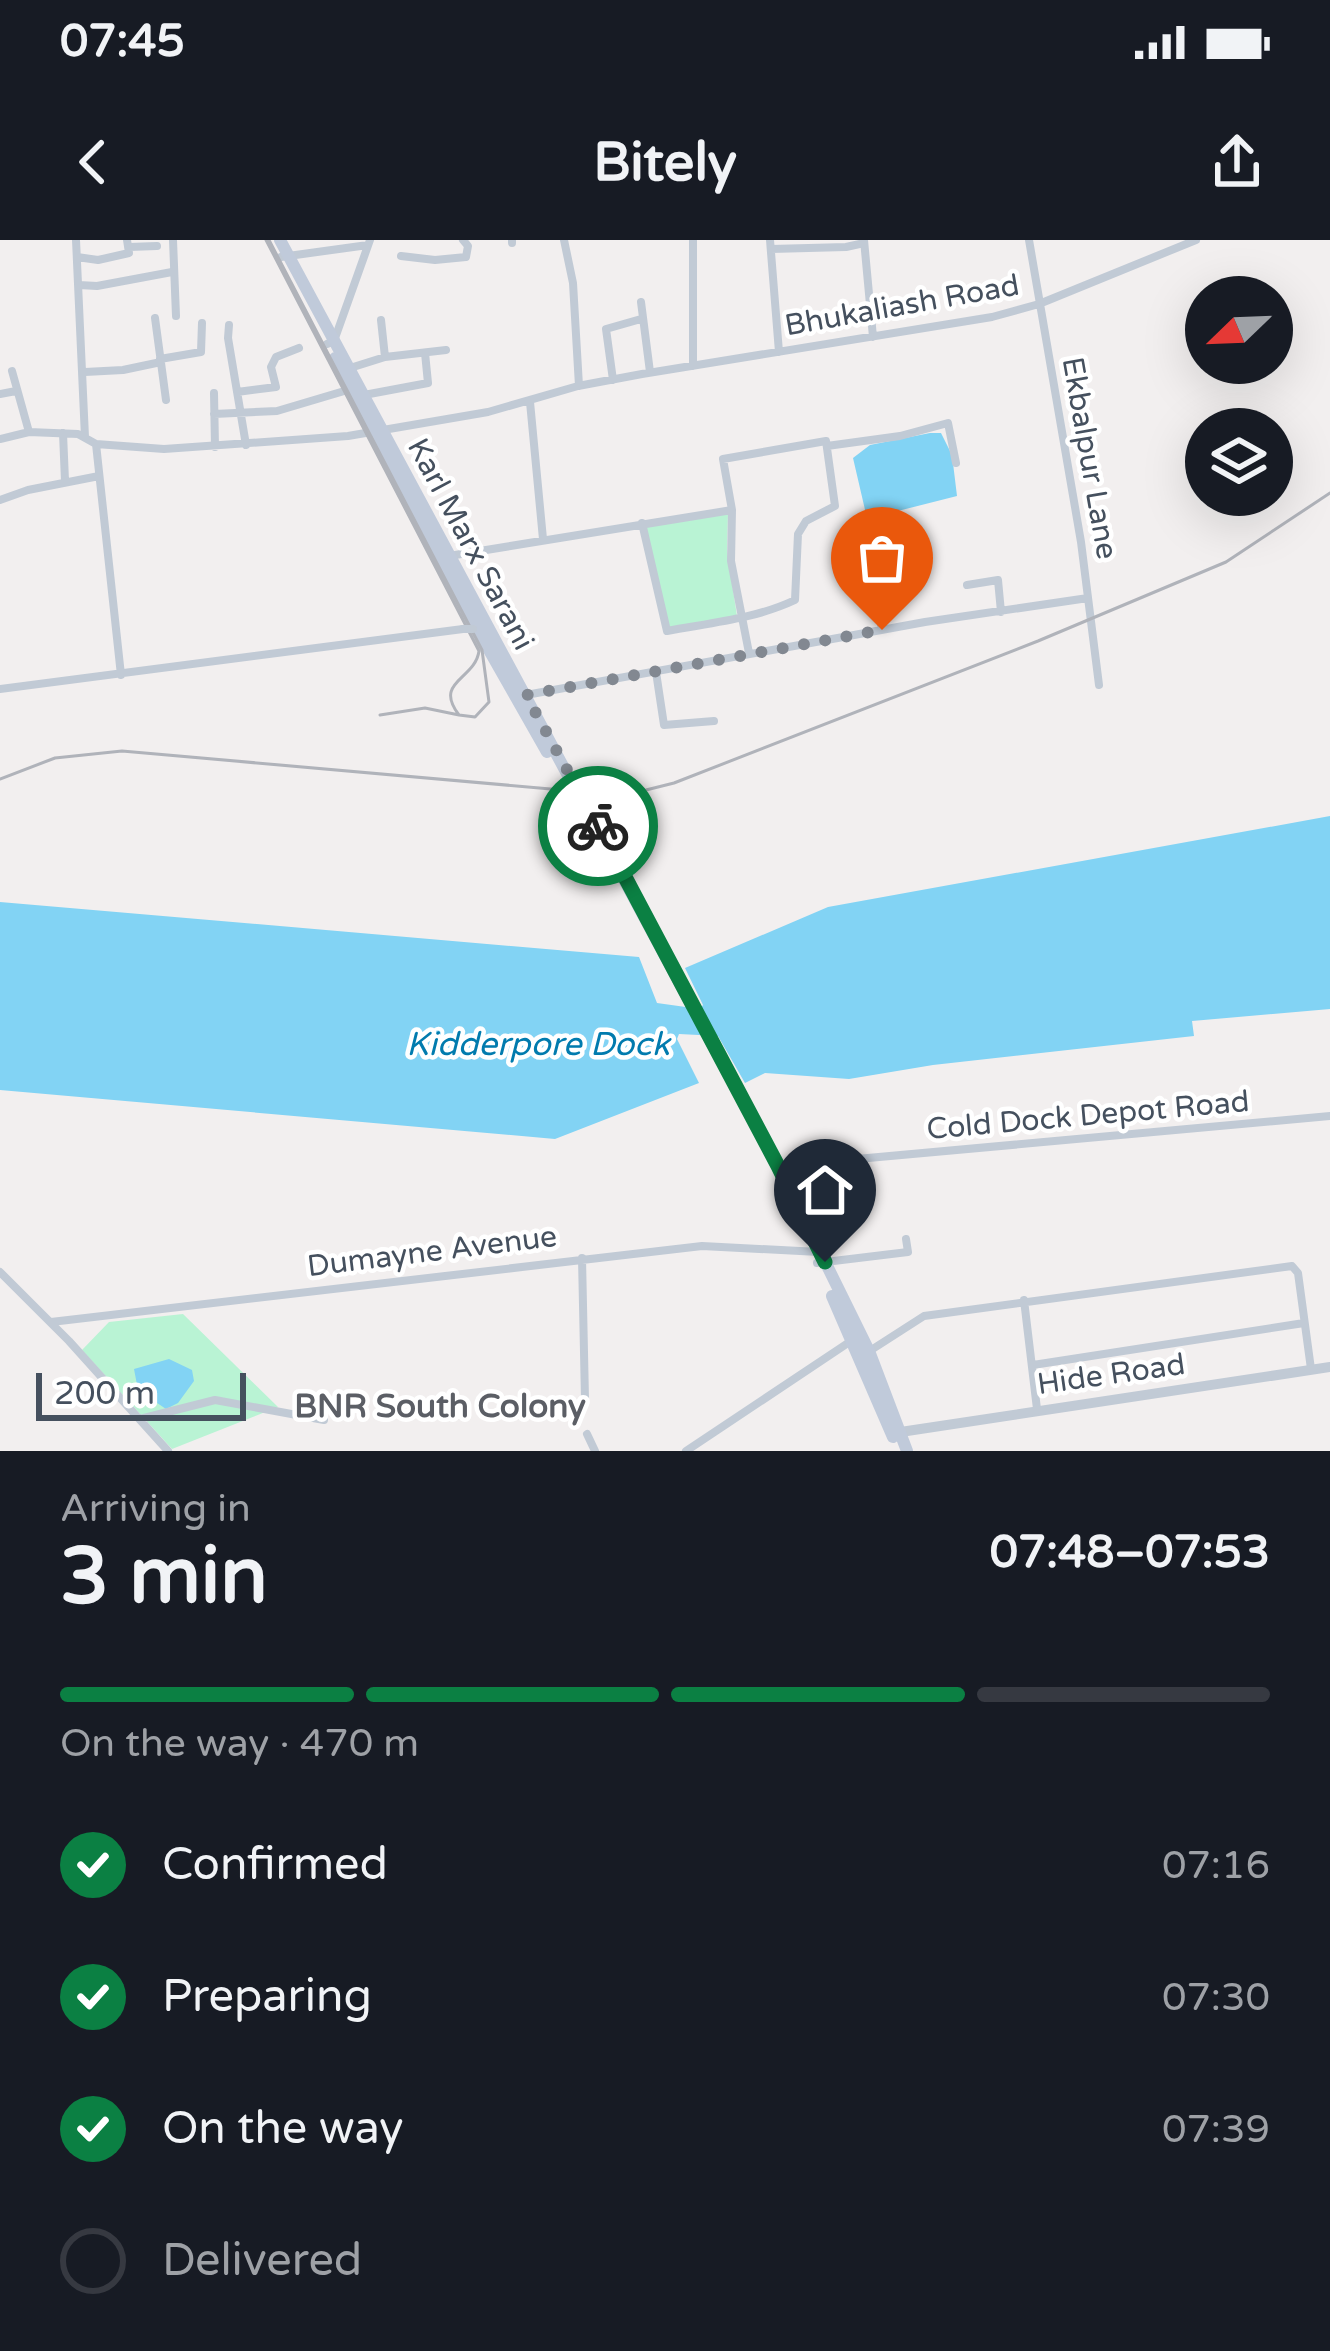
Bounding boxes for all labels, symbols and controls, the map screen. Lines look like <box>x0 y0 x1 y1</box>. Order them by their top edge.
text: 07:45 <box>60 15 185 69</box>
icon: back <box>60 129 126 195</box>
icon: share <box>1204 129 1270 195</box>
text: Bitely <box>593 130 737 195</box>
street label: Bhukaliash Road <box>782 267 1022 344</box>
north arrow <box>1185 276 1293 384</box>
map controls <box>1185 276 1293 516</box>
street label: Ekbalpur Lane <box>1054 354 1125 562</box>
button: layers <box>1185 408 1293 516</box>
street label: Karl Marx Sarani <box>399 432 542 656</box>
pin <box>831 507 933 630</box>
icon: bag <box>849 525 915 591</box>
courier <box>538 766 658 886</box>
icon: bike <box>565 793 631 859</box>
water label: Kidderpore Dock <box>406 1025 672 1064</box>
street label: Cold Dock Depot Road <box>925 1083 1251 1148</box>
pin <box>774 1139 876 1262</box>
icon: home <box>792 1157 858 1223</box>
street label: Dumayne Avenue <box>305 1218 559 1285</box>
street label: Hide Road <box>1035 1346 1187 1403</box>
scale bar <box>36 1367 246 1420</box>
text: 200 m <box>54 1374 155 1413</box>
district label: BNR South Colony <box>294 1387 586 1426</box>
text: Arriving in <box>60 1485 251 1532</box>
text: 07:48–07:53 <box>990 1526 1270 1580</box>
text: 3 min <box>60 1530 268 1624</box>
text: On the way · 470 m <box>60 1720 419 1767</box>
icon: check <box>60 1832 126 1898</box>
text: Confirmed <box>162 1838 388 1892</box>
text: 07:16 <box>1162 1842 1270 1889</box>
icon: check <box>60 1964 126 2030</box>
text: Preparing <box>162 1970 372 2024</box>
text: 07:30 <box>1162 1974 1270 2021</box>
icon: check <box>60 2096 126 2162</box>
text: On the way <box>162 2102 403 2156</box>
text: 07:39 <box>1162 2106 1270 2153</box>
text: Delivered <box>162 2234 362 2288</box>

